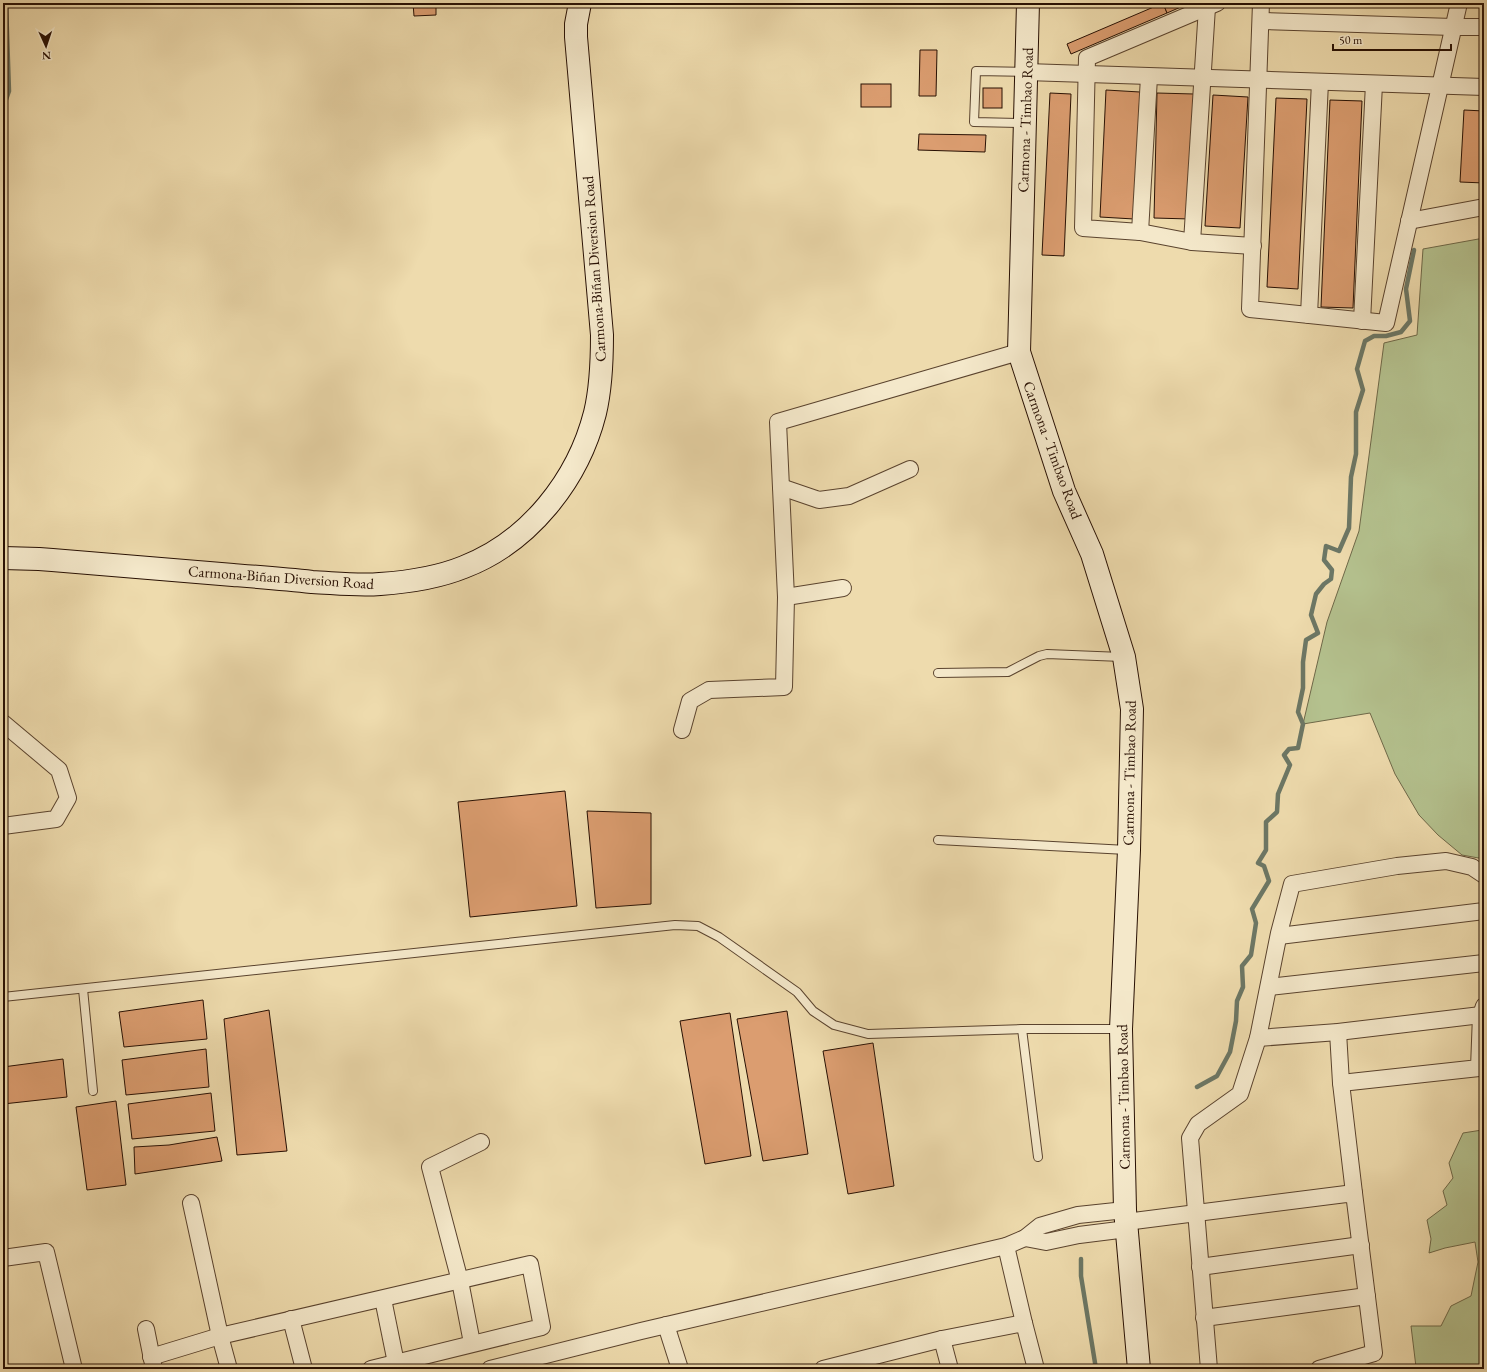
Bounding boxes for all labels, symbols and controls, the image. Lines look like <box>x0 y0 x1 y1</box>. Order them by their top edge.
north arrow <box>26 26 66 66</box>
scale bar <box>1333 26 1451 52</box>
text: 50 m <box>1339 32 1363 48</box>
street label: Carmona - Timbao Road <box>1013 47 1037 193</box>
text: N <box>42 49 51 63</box>
street label: Carmona-Biñan Diversion Road <box>578 175 610 363</box>
street label: Carmona - Timbao Road <box>1019 378 1087 522</box>
street label: Carmona-Biñan Diversion Road <box>187 561 375 593</box>
street label: Carmona - Timbao Road <box>1118 700 1140 846</box>
street label: Carmona - Timbao Road <box>1112 1024 1134 1170</box>

